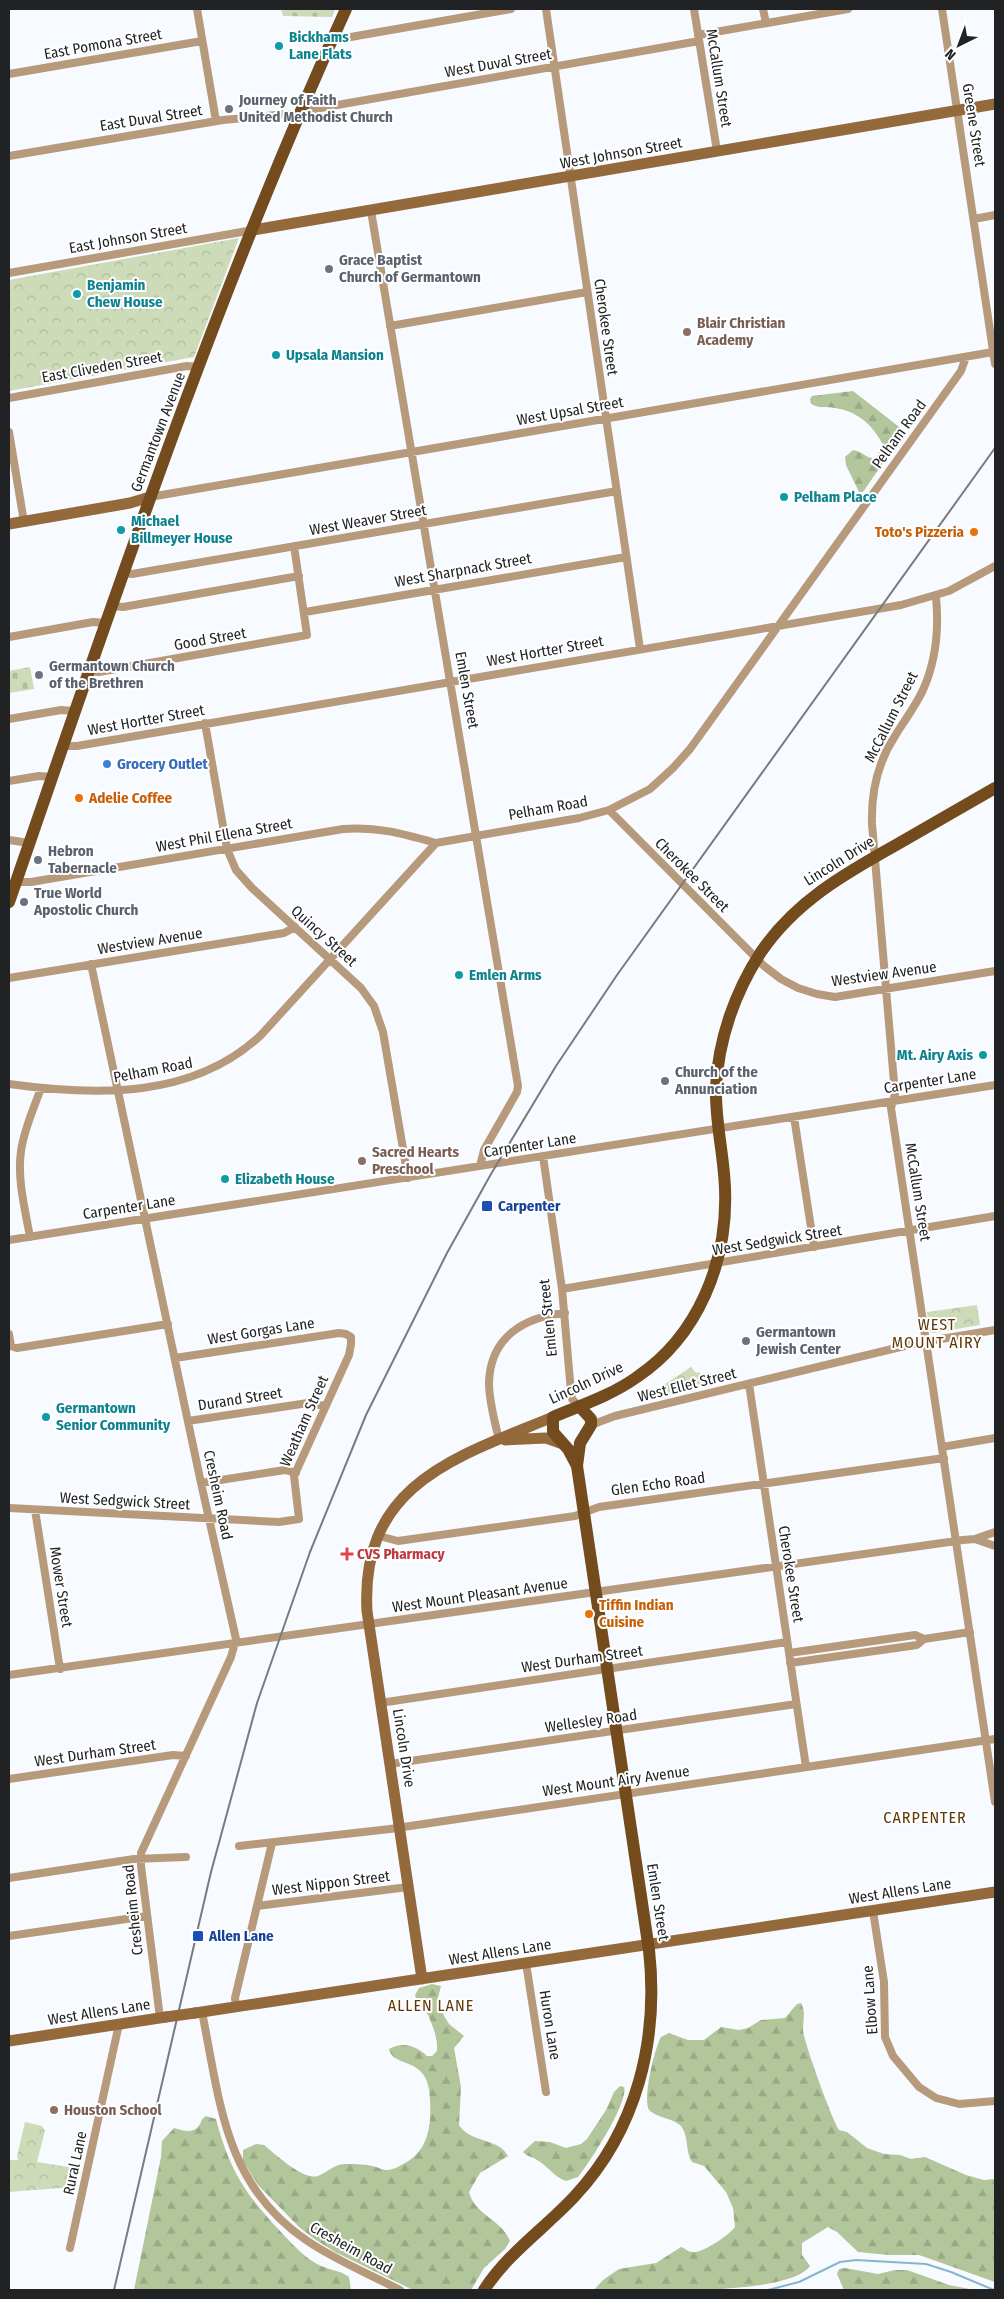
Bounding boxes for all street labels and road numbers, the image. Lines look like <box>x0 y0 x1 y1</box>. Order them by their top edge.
street label: East Pomona Street <box>43 25 163 63</box>
street label: McCallum Street <box>702 27 736 129</box>
street label: West Duval Street <box>443 45 553 81</box>
street label: Greene Street <box>959 82 989 168</box>
street label: East Duval Street <box>98 101 204 135</box>
street label: West Johnson Street <box>559 133 684 173</box>
street label: East Johnson Street <box>68 219 188 257</box>
street label: Cherokee Street <box>590 277 622 377</box>
street label: East Cliveden Street <box>40 348 164 386</box>
street label: Germantown Avenue <box>127 370 189 494</box>
street label: West Upsal Street <box>515 393 625 429</box>
street label: Pelham Road <box>868 396 930 472</box>
street label: West Weaver Street <box>308 501 428 539</box>
street label: West Sharpnack Street <box>393 549 533 591</box>
street label: Good Street <box>173 624 248 654</box>
street label: West Hortter Street <box>485 632 605 670</box>
street label: Emlen Street <box>451 650 483 730</box>
street label: McCallum Street <box>860 669 922 765</box>
street label: West Hortter Street <box>86 701 206 739</box>
street label: Pelham Road <box>507 792 589 824</box>
street label: West Phil Ellena Street <box>155 814 294 856</box>
street label: Lincoln Drive <box>801 832 877 890</box>
street label: Cherokee Street <box>651 834 733 916</box>
street label: Quincy Street <box>287 902 361 970</box>
street label: Westview Avenue <box>96 924 204 958</box>
street label: Westview Avenue <box>830 958 938 990</box>
street label: Pelham Road <box>112 1054 194 1086</box>
street label: Carpenter Lane <box>882 1065 978 1097</box>
street label: Carpenter Lane <box>482 1129 578 1161</box>
street label: McCallum Street <box>901 1141 935 1243</box>
street label: Carpenter Lane <box>81 1191 177 1223</box>
street label: West Sedgwick Street <box>711 1221 843 1259</box>
street label: Emlen Street <box>535 1278 561 1358</box>
street label: West Gorgas Lane <box>206 1314 316 1348</box>
street label: Lincoln Drive <box>546 1358 626 1408</box>
street label: West Ellet Street <box>636 1364 738 1406</box>
street label: Weatham Street <box>276 1373 332 1469</box>
street label: Durand Street <box>197 1383 283 1415</box>
street label: Cresheim Road <box>200 1448 236 1542</box>
street label: Glen Echo Road <box>610 1468 706 1500</box>
street label: West Sedgwick Street <box>59 1489 191 1513</box>
street label: Cherokee Street <box>774 1524 808 1624</box>
street label: Mower Street <box>46 1545 76 1629</box>
street label: West Mount Pleasant Avenue <box>391 1574 569 1616</box>
street label: West Durham Street <box>520 1642 644 1676</box>
street label: Wellesley Road <box>544 1706 638 1736</box>
street label: Lincoln Drive <box>389 1707 419 1789</box>
street label: West Durham Street <box>33 1736 157 1770</box>
street label: West Mount Airy Avenue <box>541 1762 691 1800</box>
street label: Emlen Street <box>643 1862 673 1942</box>
street label: Cresheim Road <box>119 1864 147 1956</box>
street label: West Nippon Street <box>271 1867 391 1899</box>
street label: West Allens Lane <box>847 1874 953 1908</box>
street label: West Allens Lane <box>447 1935 553 1969</box>
street label: Elbow Lane <box>859 1965 881 2035</box>
street label: Huron Lane <box>536 1989 564 2061</box>
street label: West Allens Lane <box>46 1995 152 2029</box>
street label: Rural Lane <box>59 2129 91 2197</box>
street label: Cresheim Road <box>307 2218 395 2278</box>

